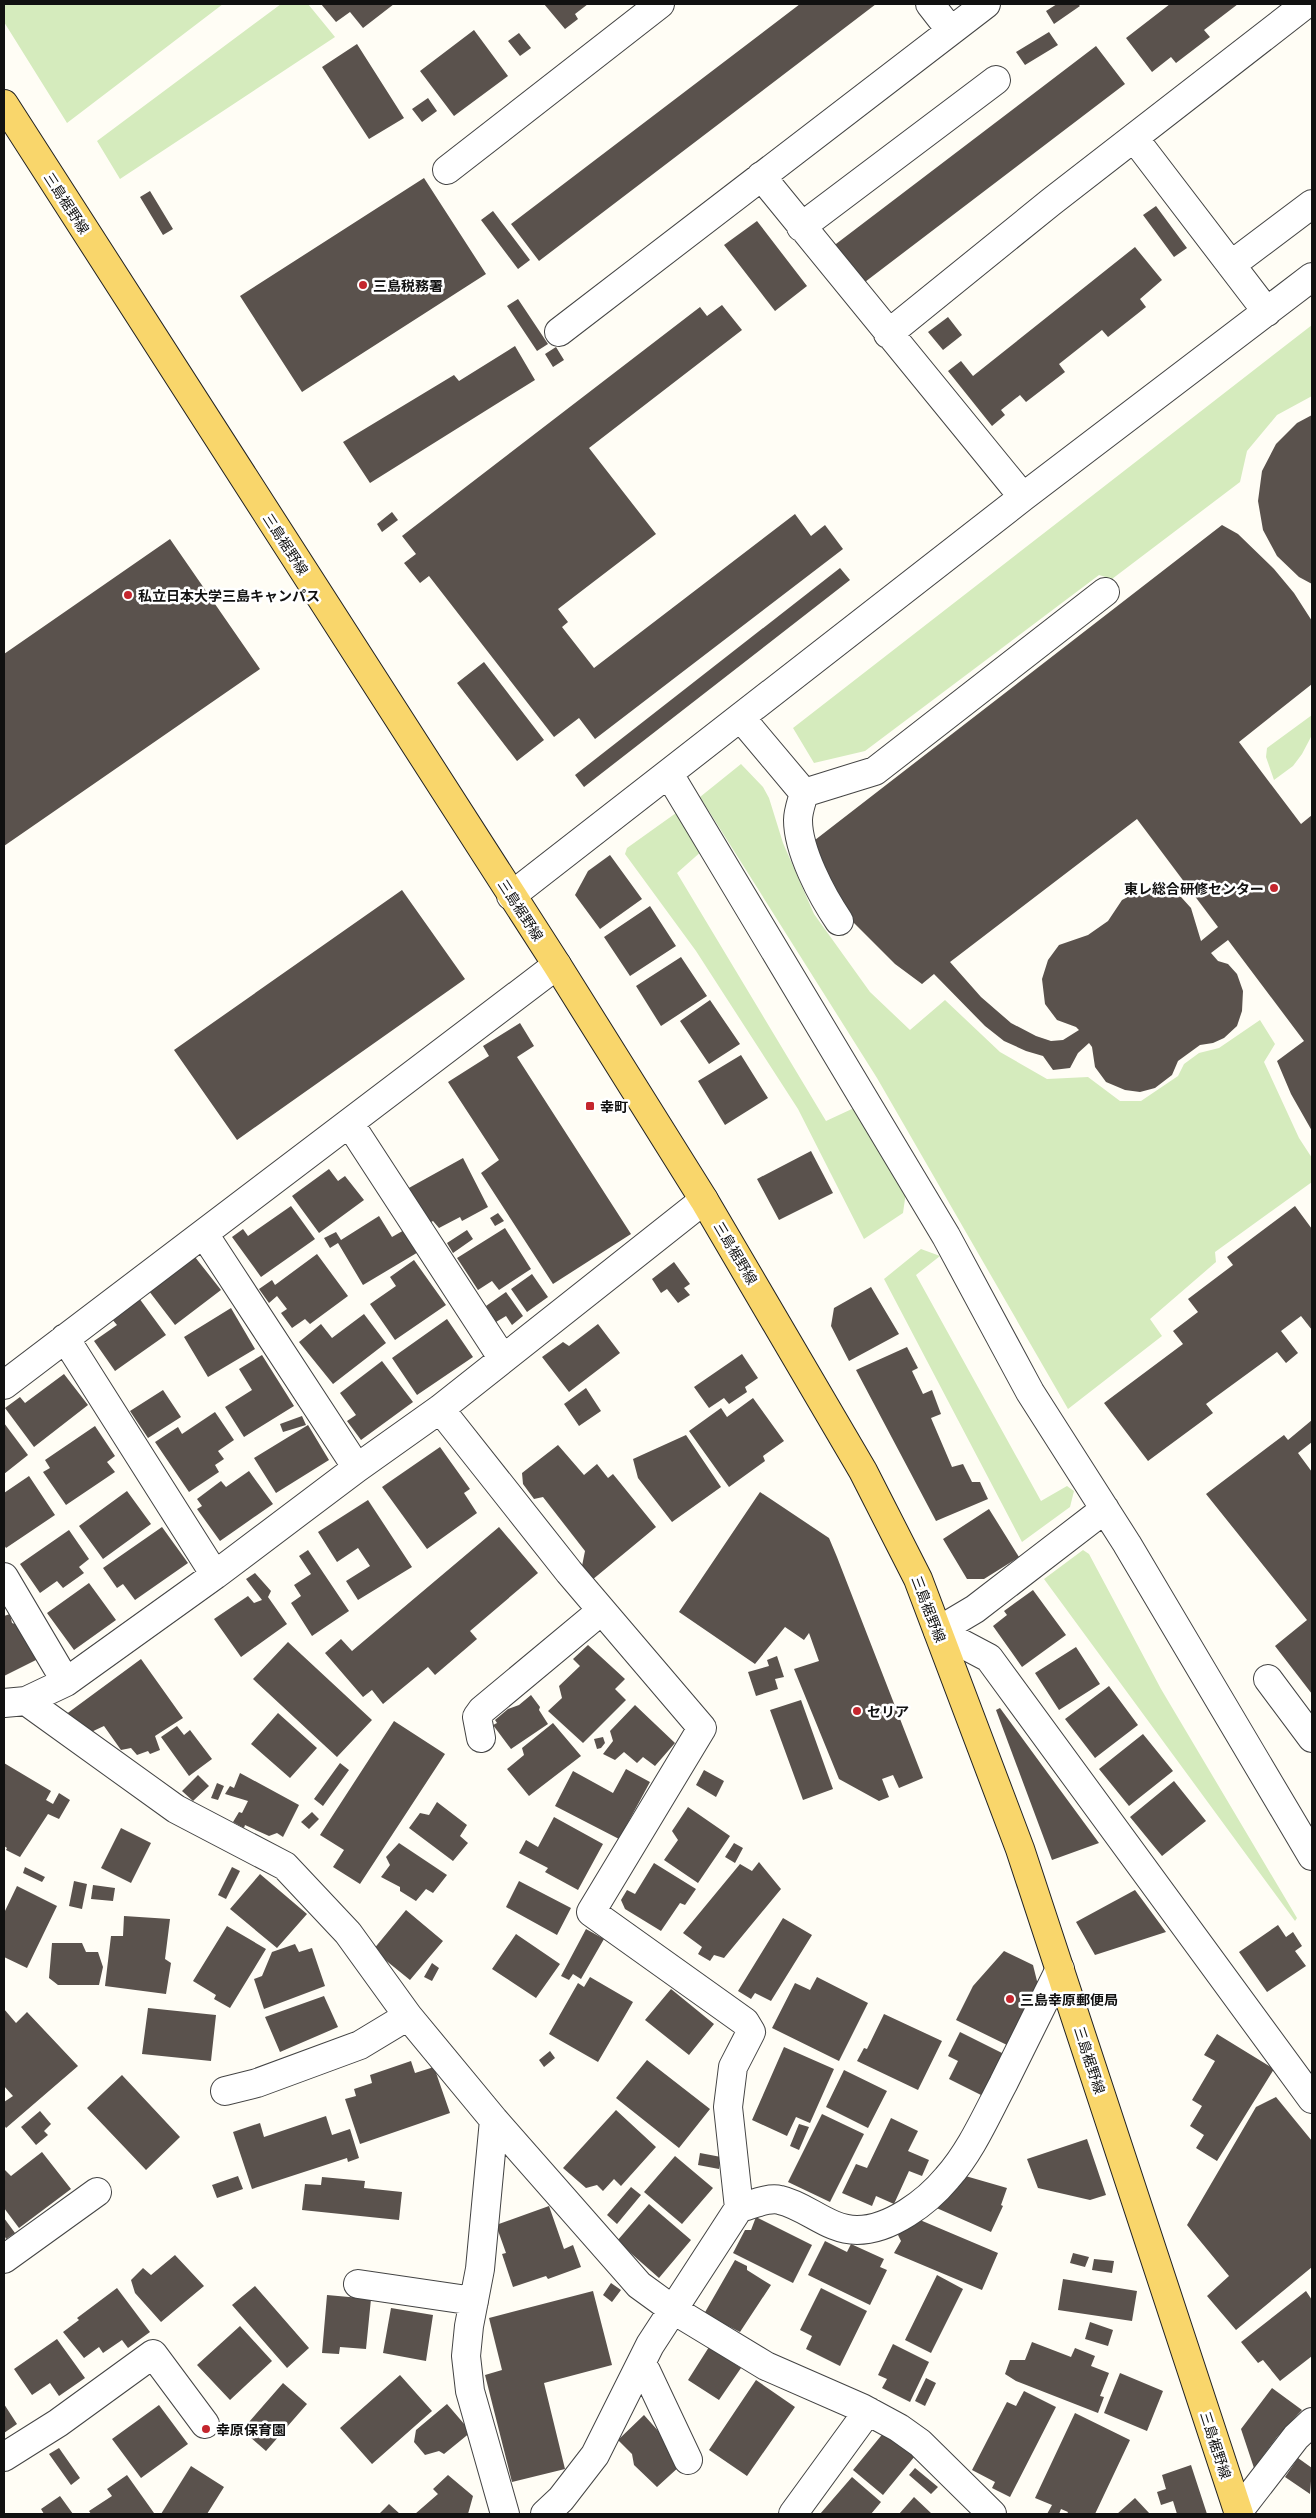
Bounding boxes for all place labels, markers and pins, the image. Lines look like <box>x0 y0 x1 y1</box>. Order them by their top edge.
place label: 三島税務署 <box>373 276 443 295</box>
marker: 三島税務署 <box>357 279 369 291</box>
place label: 私立日本大学三島キャンパス <box>138 586 320 605</box>
marker: 私立日本大学三島キャンパス <box>122 589 134 601</box>
place label: 東レ総合研修センター <box>1124 879 1264 898</box>
marker: 東レ総合研修センター <box>1268 882 1280 894</box>
place label: 幸町 <box>600 1097 628 1116</box>
marker: 幸町 <box>584 1100 596 1112</box>
place label: セリア <box>867 1702 909 1721</box>
marker: セリア <box>851 1705 863 1717</box>
place label: 三島幸原郵便局 <box>1020 1990 1118 2009</box>
marker: 三島幸原郵便局 <box>1004 1993 1016 2005</box>
place label: 幸原保育園 <box>216 2420 286 2439</box>
marker: 幸原保育園 <box>200 2423 212 2435</box>

